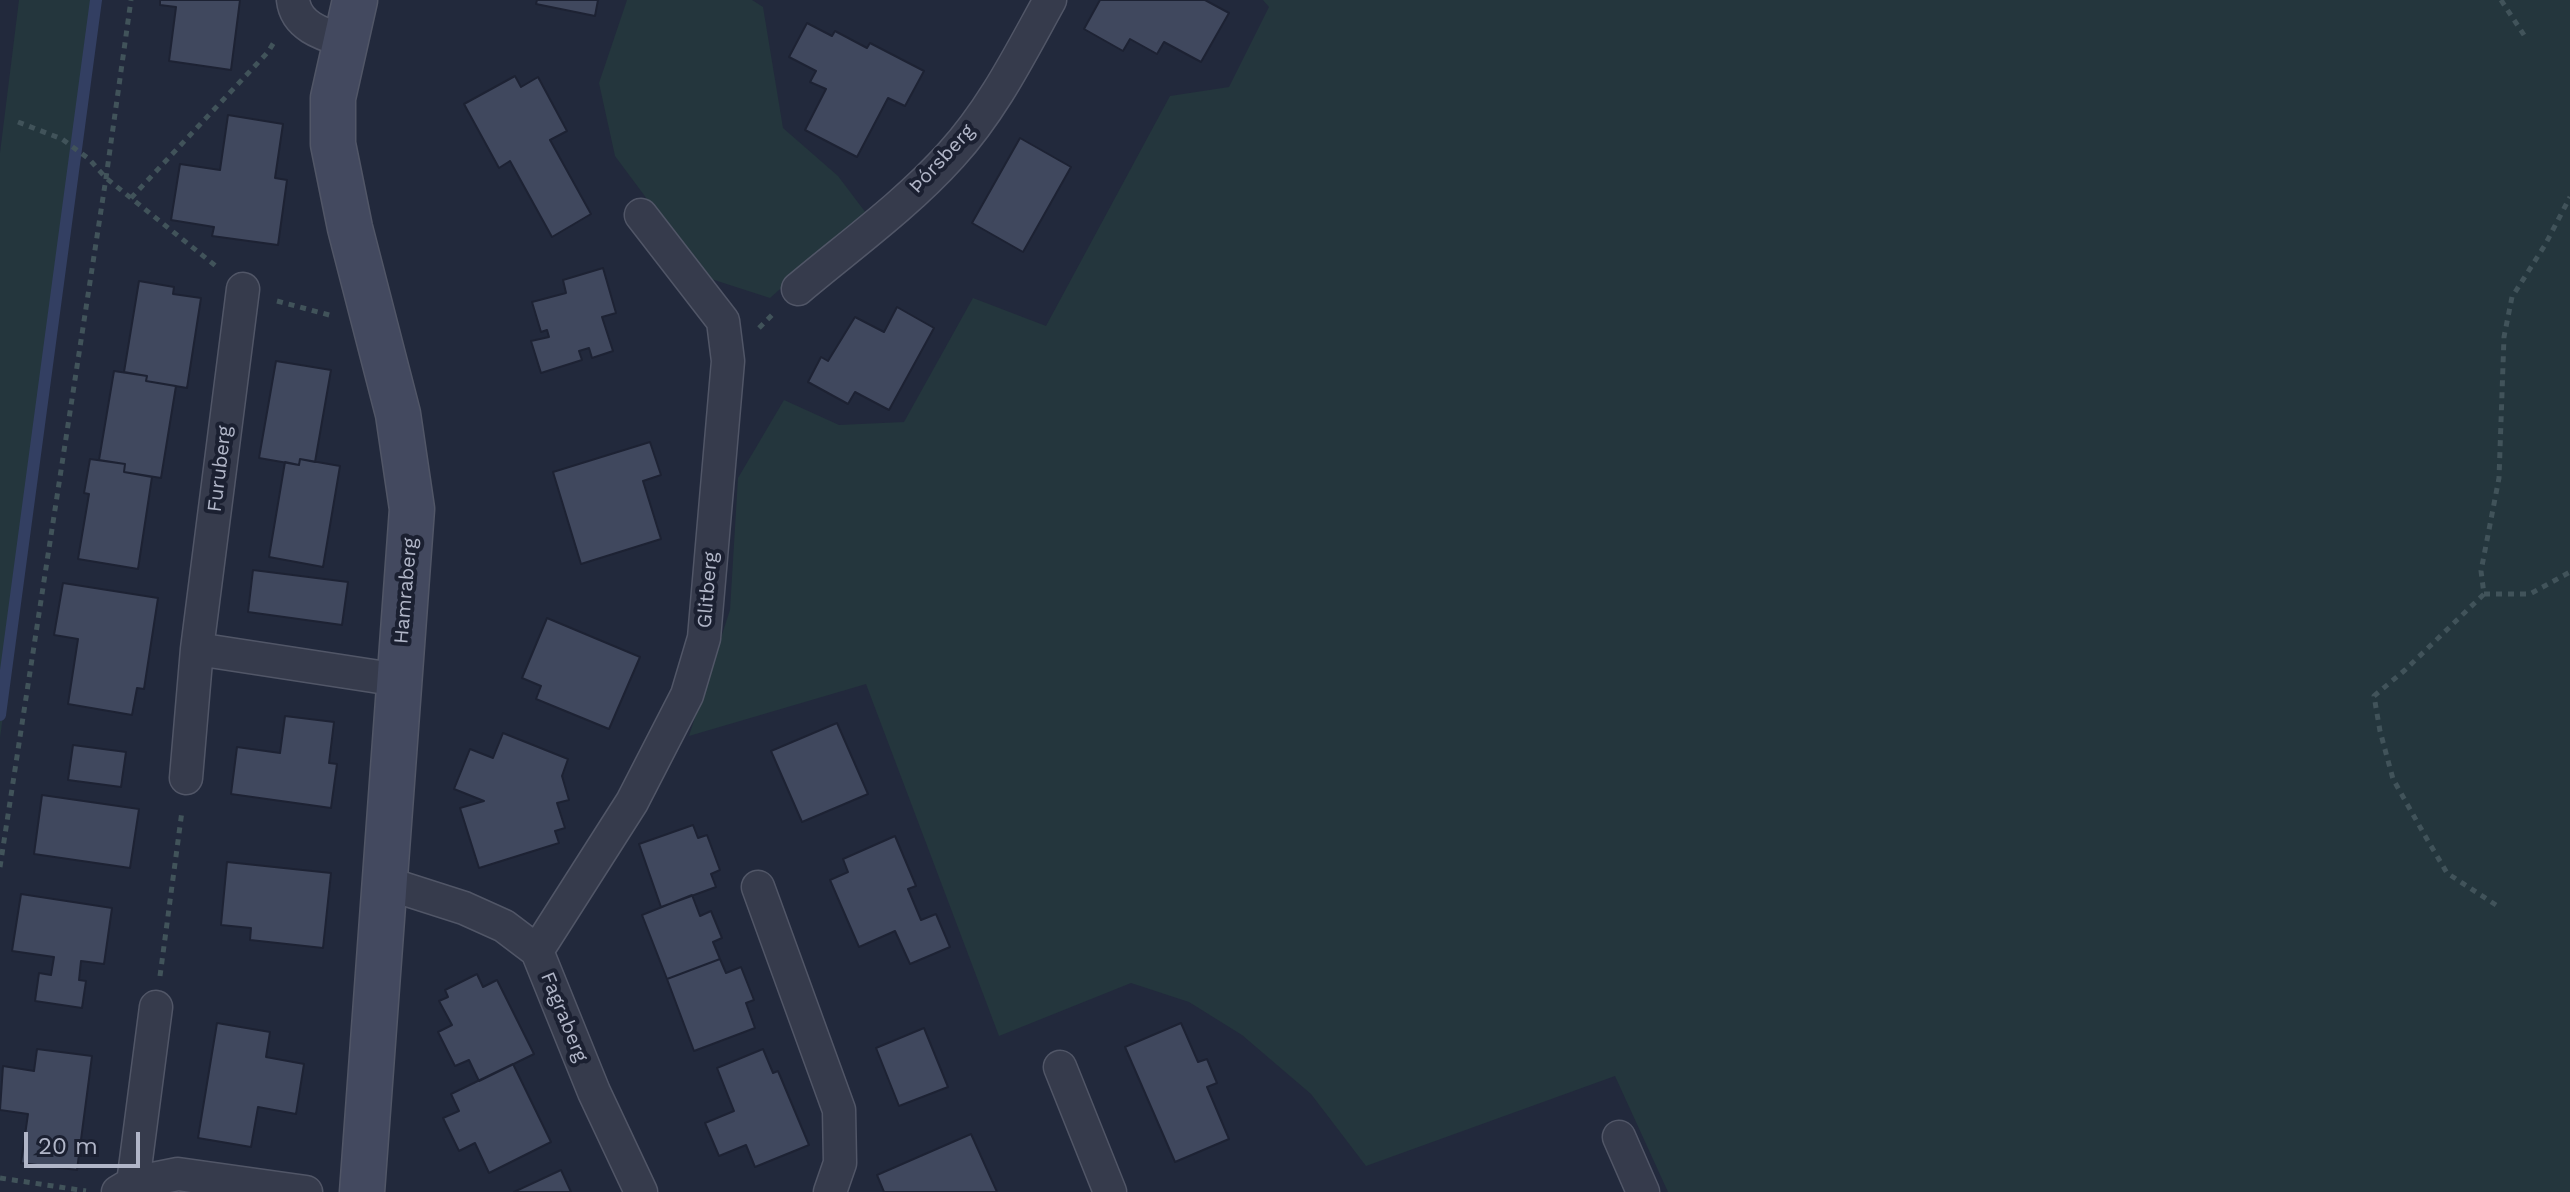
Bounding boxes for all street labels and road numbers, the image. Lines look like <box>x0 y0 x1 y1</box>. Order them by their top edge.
street label: Þórsberg <box>904 120 980 198</box>
street label: Furuberg <box>203 425 237 513</box>
street label: Hamraberg <box>389 537 423 645</box>
street label: Glitberg <box>693 551 723 629</box>
street label: Fagraberg <box>535 969 593 1065</box>

